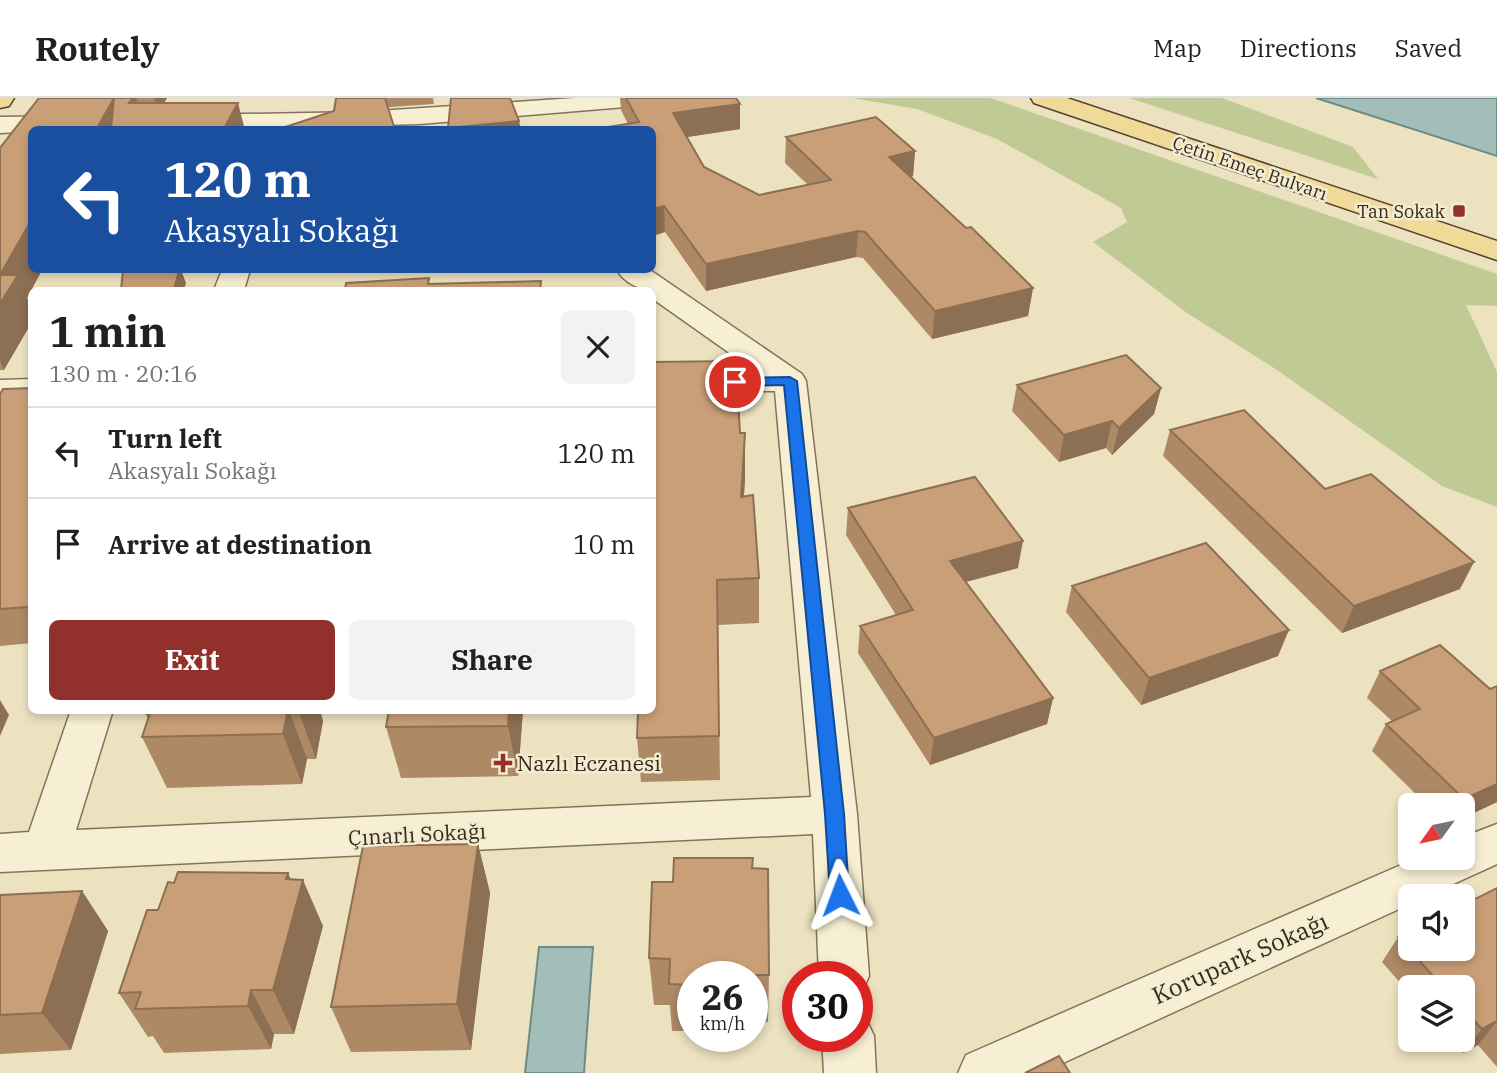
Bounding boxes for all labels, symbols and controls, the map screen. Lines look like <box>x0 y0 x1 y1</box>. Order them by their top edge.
text: Routely <box>35 27 160 70</box>
text: Map <box>1153 32 1202 64</box>
text: Directions <box>1240 32 1357 64</box>
text: Saved <box>1395 32 1462 64</box>
street label: Çetin Emeç Bulvarı <box>1170 131 1331 205</box>
text: 120 m <box>164 147 311 210</box>
icon: left <box>49 154 140 245</box>
place label: Tan Sokak <box>1357 200 1445 223</box>
marker: Tan Sokak <box>1451 203 1467 219</box>
text: Akasyalı Sokağı <box>164 209 399 251</box>
text: 1 min <box>49 304 167 359</box>
button: close <box>561 310 635 384</box>
pin <box>705 352 765 412</box>
text: 130 m · 20:16 <box>49 358 198 388</box>
icon: arrive <box>716 363 754 401</box>
text: Turn left <box>108 421 222 455</box>
icon: left <box>49 434 87 472</box>
text: 120 m <box>557 436 635 470</box>
text: Akasyalı Sokağı <box>108 455 277 485</box>
icon: arrive <box>49 525 87 563</box>
text: Arrive at destination <box>108 527 372 561</box>
text: 10 m <box>573 527 635 561</box>
button: Exit <box>49 620 335 700</box>
button: Share <box>349 620 635 700</box>
place label: Nazlı Eczanesi <box>517 749 661 777</box>
marker: Nazlı Eczanesi <box>495 755 511 771</box>
north arrow <box>1398 793 1475 870</box>
map controls <box>1398 793 1475 1052</box>
street label: Çınarlı Sokağı <box>347 816 487 852</box>
position arrow <box>803 858 877 932</box>
button: sound <box>1398 884 1475 961</box>
street label: Korupark Sokağı <box>1147 905 1333 1011</box>
speed limit sign: 30 <box>782 961 873 1052</box>
text: 26 <box>701 974 744 1020</box>
button: layers <box>1398 975 1475 1052</box>
text: km/h <box>700 1012 745 1035</box>

